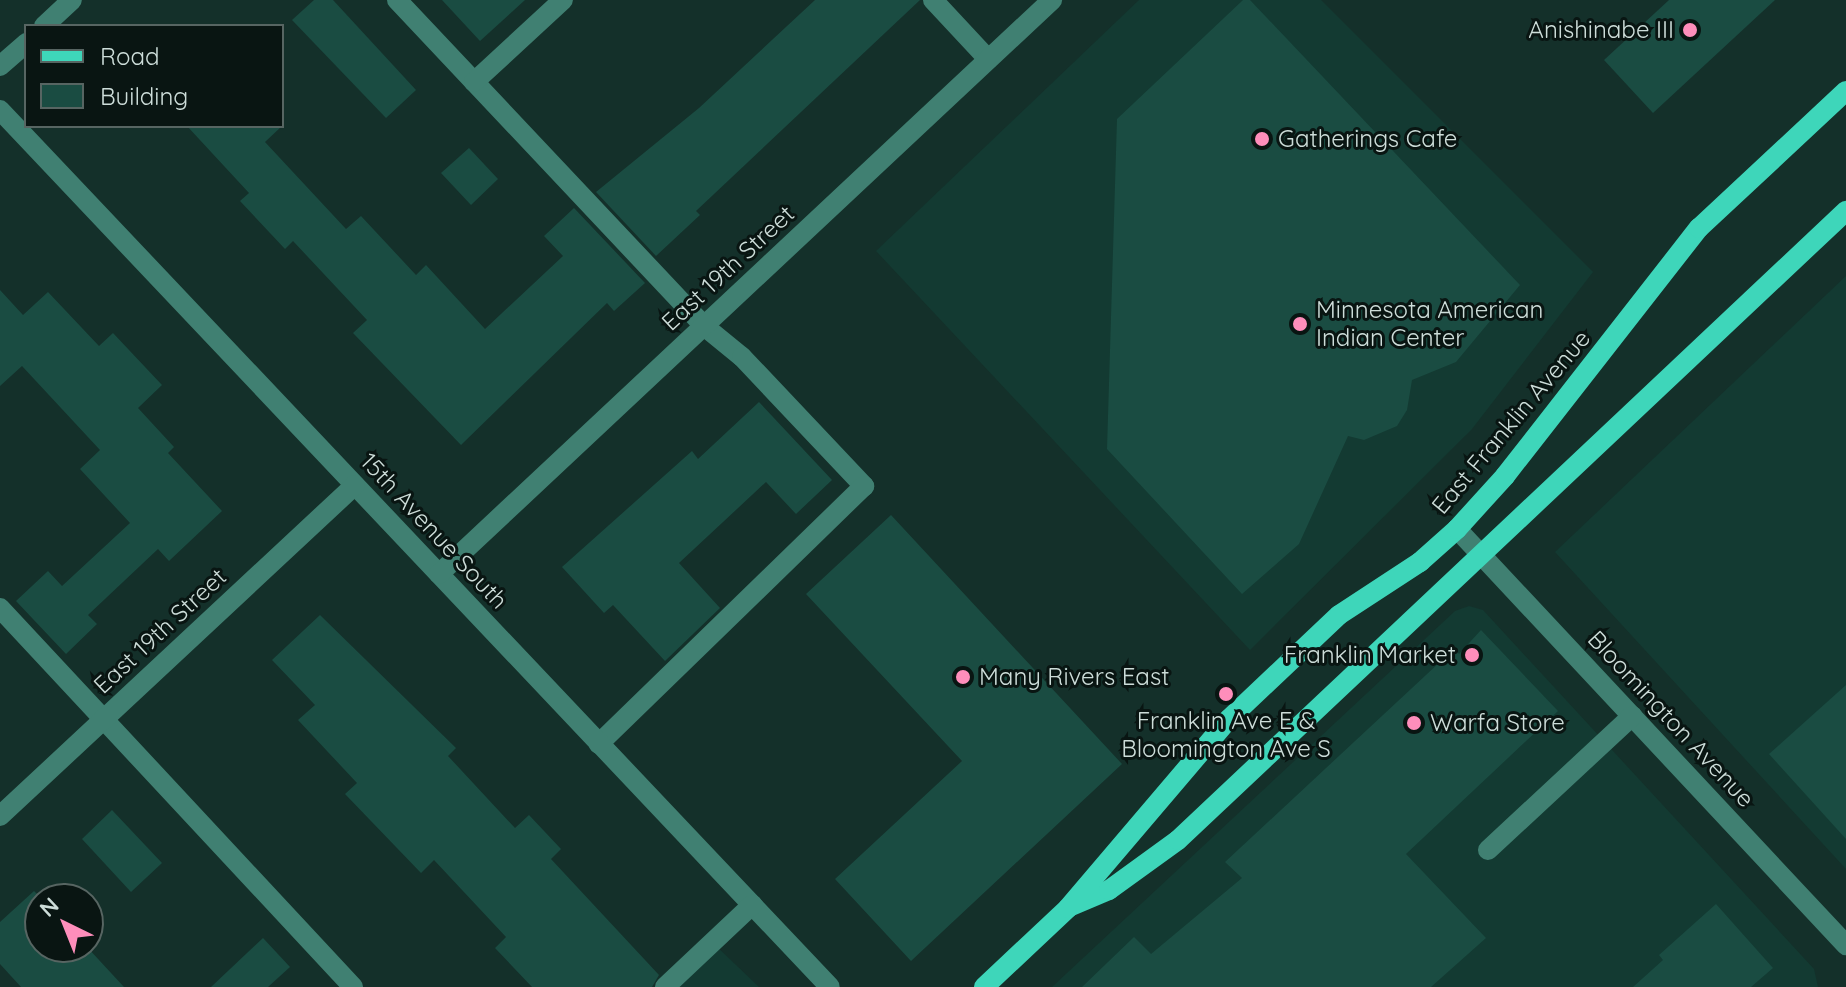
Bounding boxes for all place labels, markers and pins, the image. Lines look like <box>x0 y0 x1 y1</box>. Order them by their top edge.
place label: Anishinabe III <box>1528 16 1674 44</box>
marker: Anishinabe III <box>1681 21 1699 39</box>
place label: Gatherings Cafe <box>1278 125 1457 153</box>
marker: Gatherings Cafe <box>1253 130 1271 148</box>
place label: Minnesota American Indian Center <box>1316 296 1543 352</box>
marker: Minnesota American Indian Center <box>1291 315 1309 333</box>
place label: Franklin Market <box>1284 641 1456 669</box>
marker: Franklin Market <box>1463 646 1481 664</box>
place label: Many Rivers East <box>979 663 1169 691</box>
marker: Many Rivers East <box>954 668 972 686</box>
marker: Franklin Ave E & Bloomington Ave S <box>1217 685 1235 703</box>
place label: Franklin Ave E & Bloomington Ave S <box>1121 707 1331 763</box>
place label: Warfa Store <box>1430 709 1565 737</box>
marker: Warfa Store <box>1405 714 1423 732</box>

